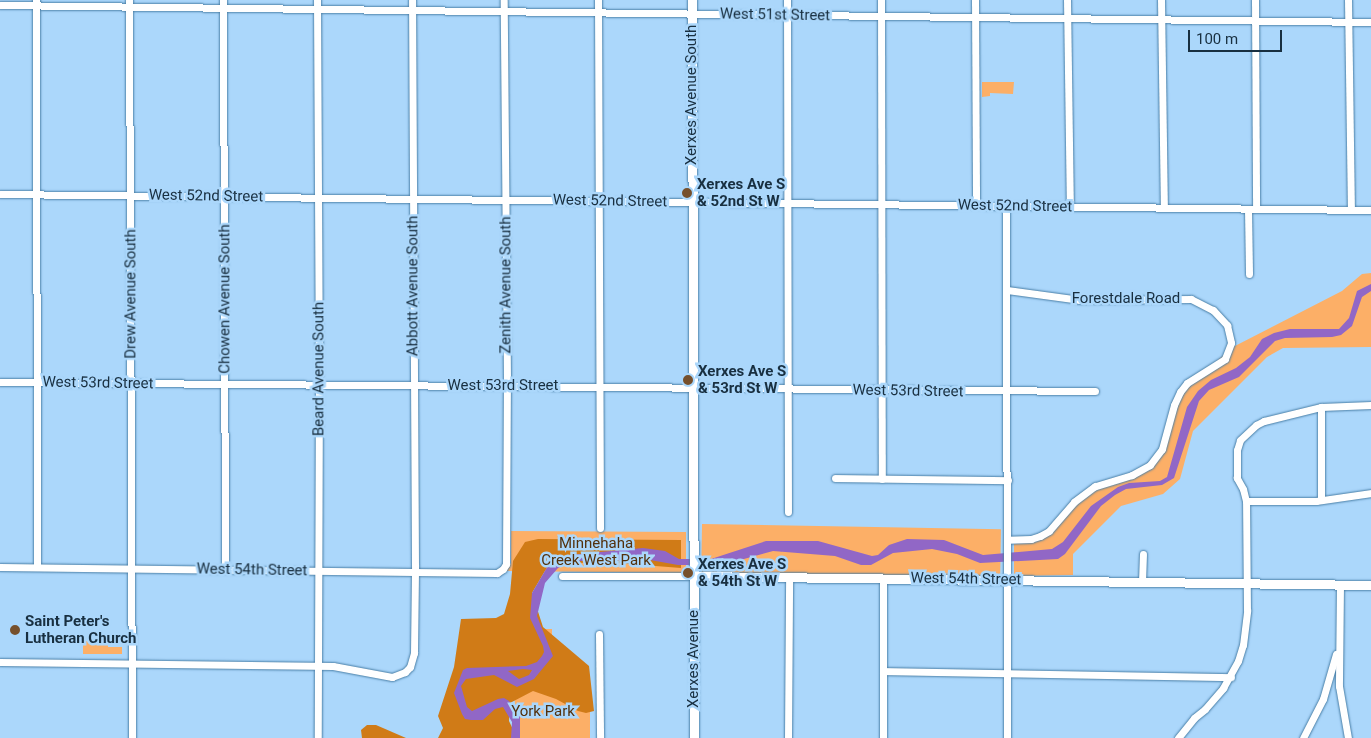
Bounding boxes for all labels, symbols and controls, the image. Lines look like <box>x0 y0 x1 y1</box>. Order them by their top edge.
street label: West 51st Street <box>720 5 830 25</box>
scale bar <box>1191 20 1285 52</box>
street label: Xerxes Avenue South <box>683 25 701 165</box>
text: 100 m <box>1196 30 1238 48</box>
place label: Xerxes Ave S & 52nd St W <box>697 175 785 210</box>
street label: West 52nd Street <box>149 186 263 206</box>
marker: Xerxes Ave S & 52nd St W <box>681 187 693 199</box>
street label: West 52nd Street <box>553 191 667 211</box>
street label: West 52nd Street <box>958 196 1072 216</box>
street label: Abbott Avenue South <box>404 216 422 356</box>
street label: Zenith Avenue South <box>497 216 515 354</box>
street label: Chowen Avenue South <box>216 224 234 374</box>
street label: Drew Avenue South <box>122 229 140 359</box>
street label: Forestdale Road <box>1072 290 1180 308</box>
street label: Beard Avenue South <box>310 302 328 436</box>
place label: Xerxes Ave S & 53rd St W <box>698 362 786 397</box>
street label: West 53rd Street <box>42 373 154 393</box>
marker: Xerxes Ave S & 53rd St W <box>682 374 694 386</box>
street label: West 53rd Street <box>448 377 558 395</box>
street label: West 53rd Street <box>852 381 964 401</box>
park label: Minnehaha Creek West Park <box>541 534 651 569</box>
place label: Xerxes Ave S & 54th St W <box>698 555 786 590</box>
street label: West 54th Street <box>196 560 308 580</box>
marker: Xerxes Ave S & 54th St W <box>682 567 694 579</box>
street label: West 54th Street <box>910 569 1022 589</box>
street label: Xerxes Avenue <box>685 610 703 708</box>
place label: Saint Peter's Lutheran Church <box>25 612 137 647</box>
marker: Saint Peter's Lutheran Church <box>9 624 21 636</box>
park label: York Park <box>511 703 575 721</box>

